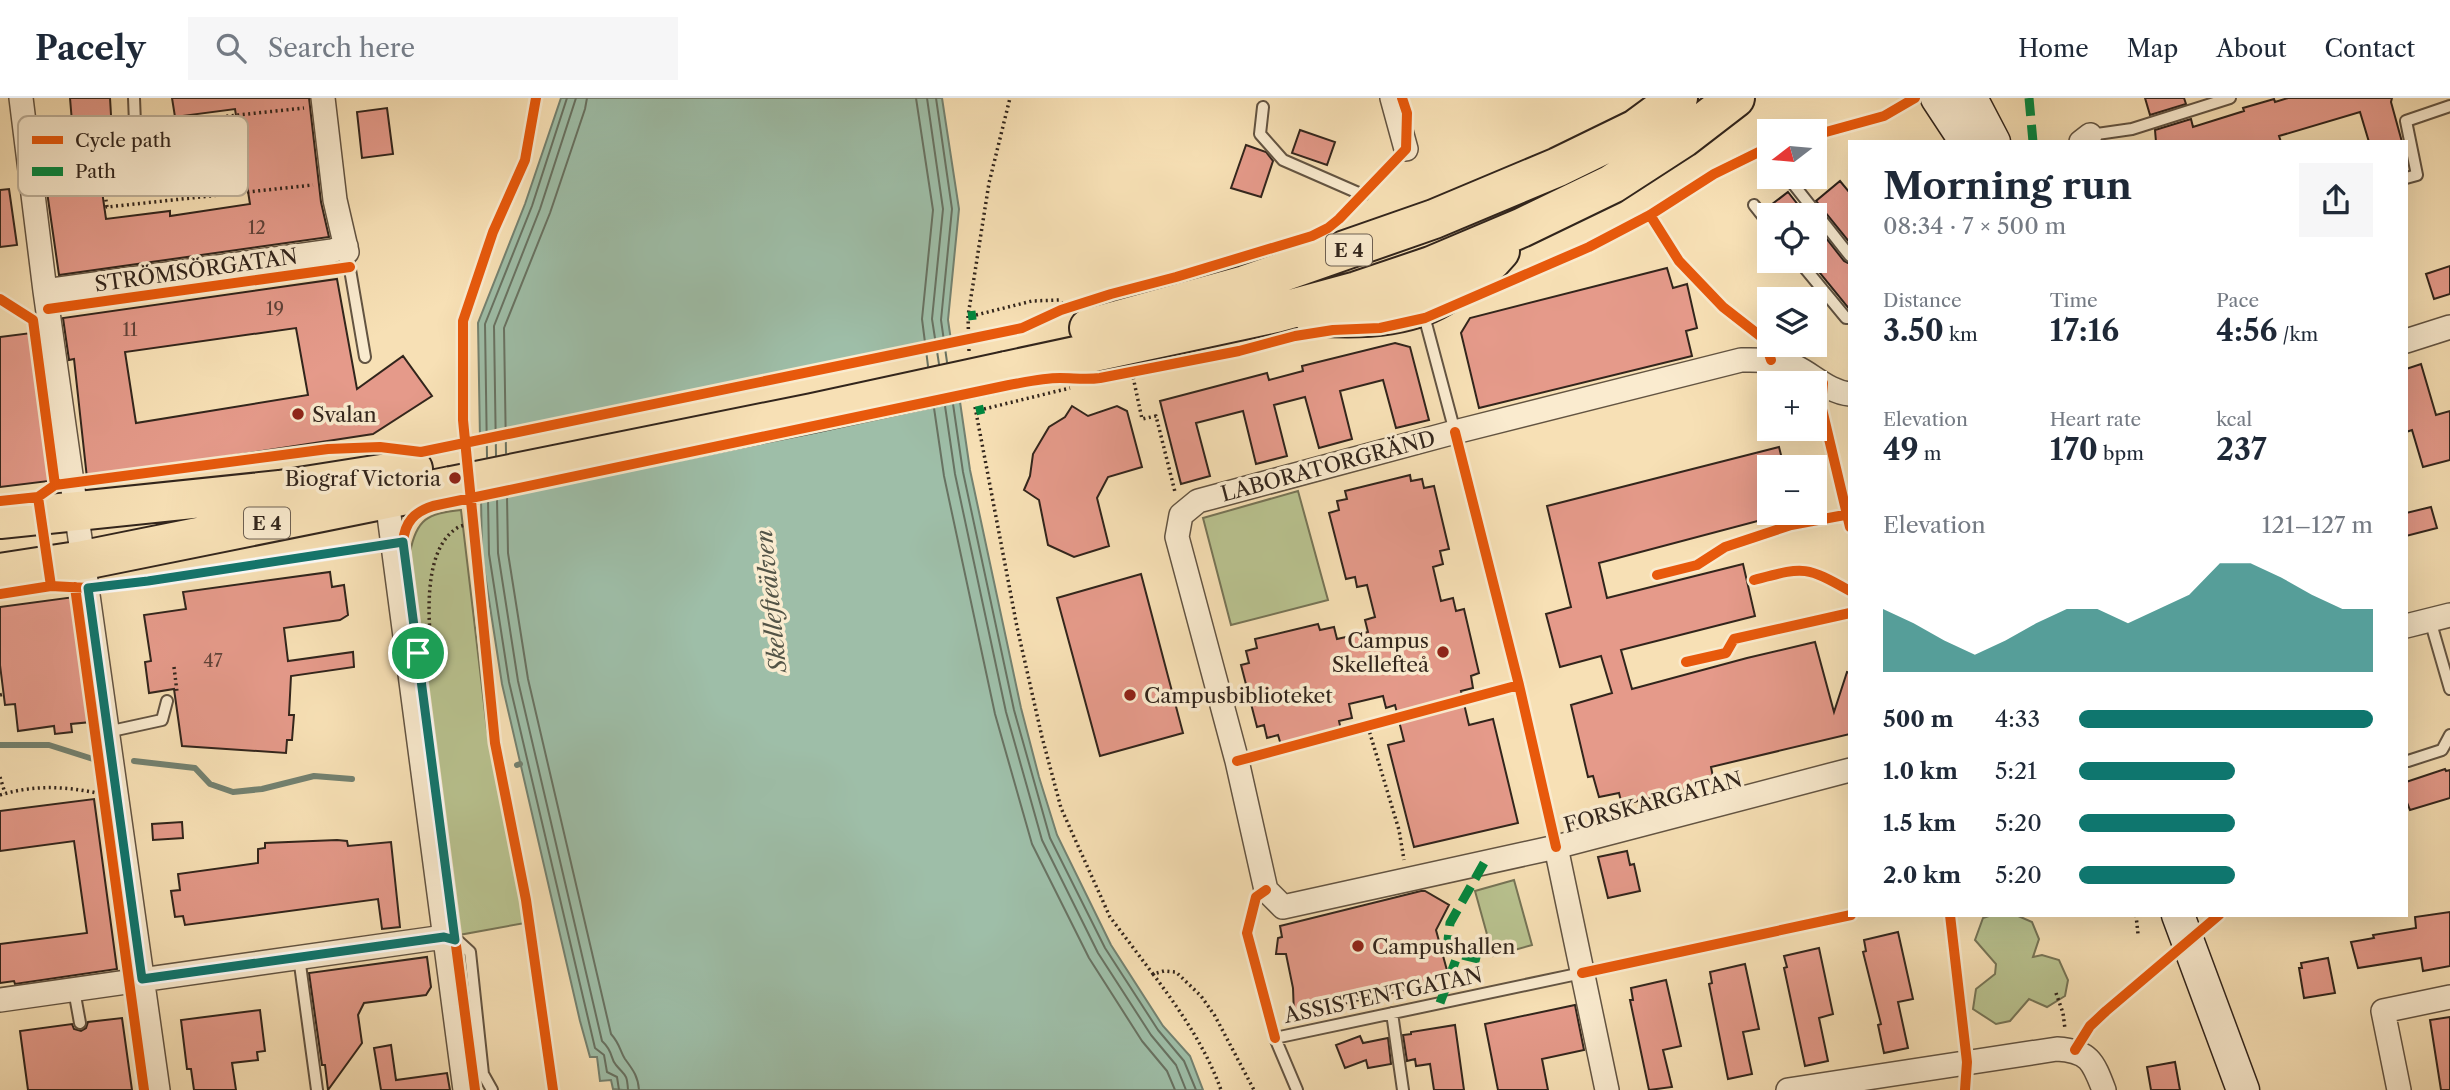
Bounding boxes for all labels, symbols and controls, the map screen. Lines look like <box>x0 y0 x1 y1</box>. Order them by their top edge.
search box <box>188 17 678 80</box>
text: Pacely <box>35 28 146 69</box>
icon: search <box>212 29 250 67</box>
text: Search here <box>268 32 415 64</box>
text: Home <box>2018 34 2089 63</box>
text: Map <box>2127 34 2178 63</box>
text: About <box>2216 34 2287 63</box>
text: Contact <box>2325 34 2415 63</box>
legend <box>18 116 248 196</box>
north arrow <box>1757 119 1827 189</box>
map controls <box>1757 119 1827 525</box>
text: Cycle path <box>75 129 171 152</box>
text: Path <box>75 160 116 183</box>
text: Morning run <box>1883 162 2132 209</box>
button: share <box>2299 163 2373 237</box>
button: locate <box>1757 203 1827 273</box>
text: 08:34 · 7 × 500 m <box>1883 212 2066 240</box>
house number: 12 <box>248 217 266 239</box>
road number: E 4 <box>1326 234 1372 266</box>
street label: STRÖMSÖRGATAN <box>93 243 299 297</box>
button: layers <box>1757 287 1827 357</box>
text: Distance <box>1883 289 1962 312</box>
text: Time <box>2050 289 2098 312</box>
text: Pace <box>2216 289 2259 312</box>
house number: 19 <box>266 298 284 320</box>
text: 3.50 <box>1883 312 1944 349</box>
text: 17:16 <box>2050 312 2119 349</box>
text: 4:56 <box>2216 312 2278 349</box>
house number: 11 <box>122 319 138 341</box>
text: km <box>1944 323 1978 346</box>
text: /km <box>2278 323 2318 346</box>
button: + <box>1757 371 1827 441</box>
place label: Svalan <box>312 402 377 427</box>
marker: Svalan <box>290 406 306 422</box>
text: Elevation <box>1883 408 1968 431</box>
text: Heart rate <box>2050 408 2141 431</box>
text: kcal <box>2216 408 2252 431</box>
street label: LABORATORGRÄND <box>1218 425 1438 507</box>
text: 49 <box>1883 431 1919 468</box>
text: 170 <box>2050 431 2098 468</box>
text: 237 <box>2216 431 2267 468</box>
text: m <box>1919 442 1941 465</box>
text: bpm <box>2098 442 2144 465</box>
button: − <box>1757 455 1827 525</box>
place label: Biograf Victoria <box>285 466 442 491</box>
marker: Biograf Victoria <box>447 470 463 486</box>
road number: E 4 <box>244 508 290 538</box>
text: Elevation <box>1883 511 1986 539</box>
text: 121–127 m <box>2262 511 2373 539</box>
water label: Skellefteälven <box>750 528 793 676</box>
pin <box>388 623 448 683</box>
place label: Campus Skellefteå <box>1332 628 1430 677</box>
icon: arrive <box>399 634 437 672</box>
marker: Campus Skellefteå <box>1435 644 1451 660</box>
house number: 47 <box>203 650 223 672</box>
place label: Campusbiblioteket <box>1144 683 1333 708</box>
marker: Campusbiblioteket <box>1122 687 1138 703</box>
text: 500 m <box>1883 705 1954 733</box>
text: 4:33 <box>1995 705 2040 733</box>
text: 1.0 km <box>1883 757 1958 785</box>
text: 5:21 <box>1995 757 2037 785</box>
street label: FORSKARGATAN <box>1561 766 1745 838</box>
text: 1.5 km <box>1883 809 1956 837</box>
text: 5:20 <box>1995 809 2042 837</box>
text: 2.0 km <box>1883 861 1961 889</box>
text: 5:20 <box>1995 861 2042 889</box>
place label: Campushallen <box>1372 934 1515 959</box>
marker: Campushallen <box>1350 938 1366 954</box>
street label: ASSISTENTGATAN <box>1281 962 1484 1028</box>

